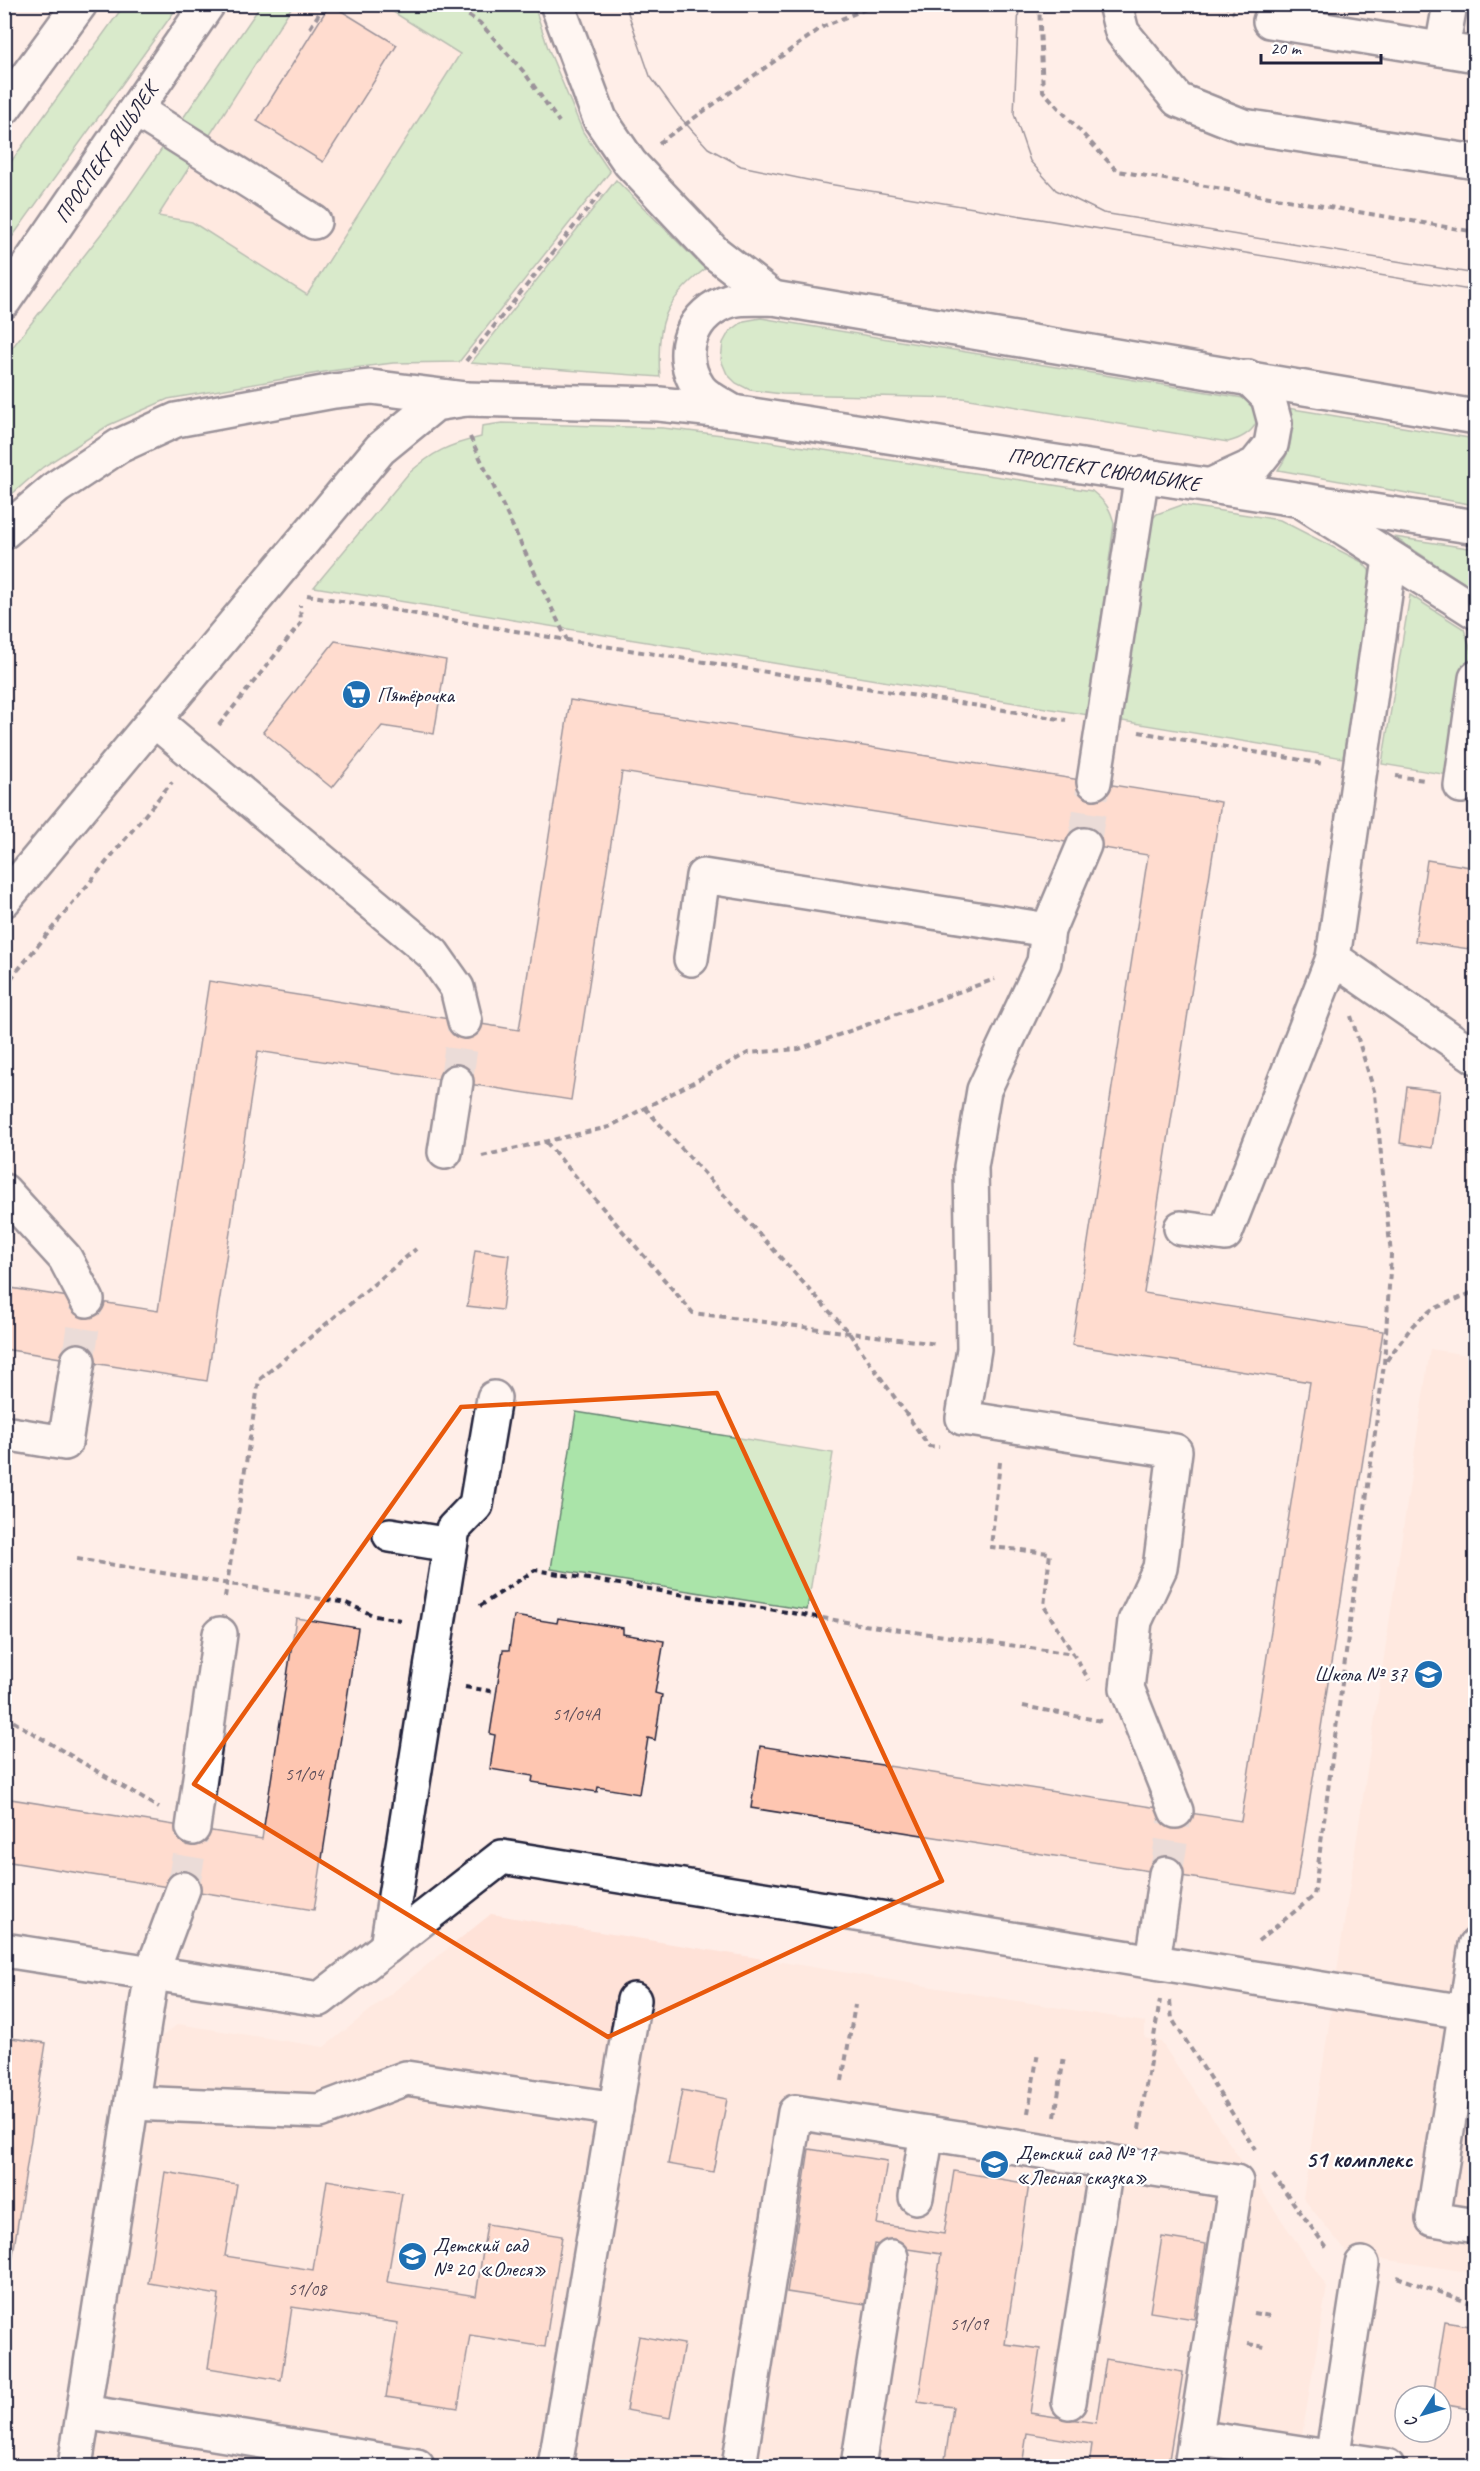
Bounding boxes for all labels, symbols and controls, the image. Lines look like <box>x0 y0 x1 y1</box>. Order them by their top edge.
scale bar <box>1261 27 1381 65</box>
text: 20 m <box>1270 37 1303 59</box>
street label: ПРОСПЕКТ ЯШЬЛЕК <box>49 74 166 228</box>
street label: ПРОСПЕКТ СЮЮМБИКЕ <box>1006 442 1204 497</box>
supermarket icon: Пятёрочка <box>340 679 372 711</box>
place label: Пятёрочка <box>377 682 456 708</box>
school or university icon: Школа № 37 <box>1412 1658 1444 1690</box>
place label: Школа № 37 <box>1314 1661 1409 1687</box>
house number: 51/04А <box>552 1703 601 1725</box>
house number: 51/04 <box>285 1763 325 1785</box>
place label: Детский сад № 17 «Лесная сказка» <box>1016 2140 1158 2190</box>
district label: 51 комплекс <box>1305 2144 1414 2174</box>
school or university icon: Детский сад № 17 «Лесная сказка» <box>979 2149 1011 2181</box>
place label: Детский сад № 20 «Олеся» <box>433 2232 547 2282</box>
school or university icon: Детский сад № 20 «Олеся» <box>396 2241 428 2273</box>
house number: 51/08 <box>288 2278 328 2300</box>
house number: 51/09 <box>950 2313 990 2335</box>
north arrow <box>1393 2384 1453 2444</box>
text: С <box>1400 2412 1422 2432</box>

